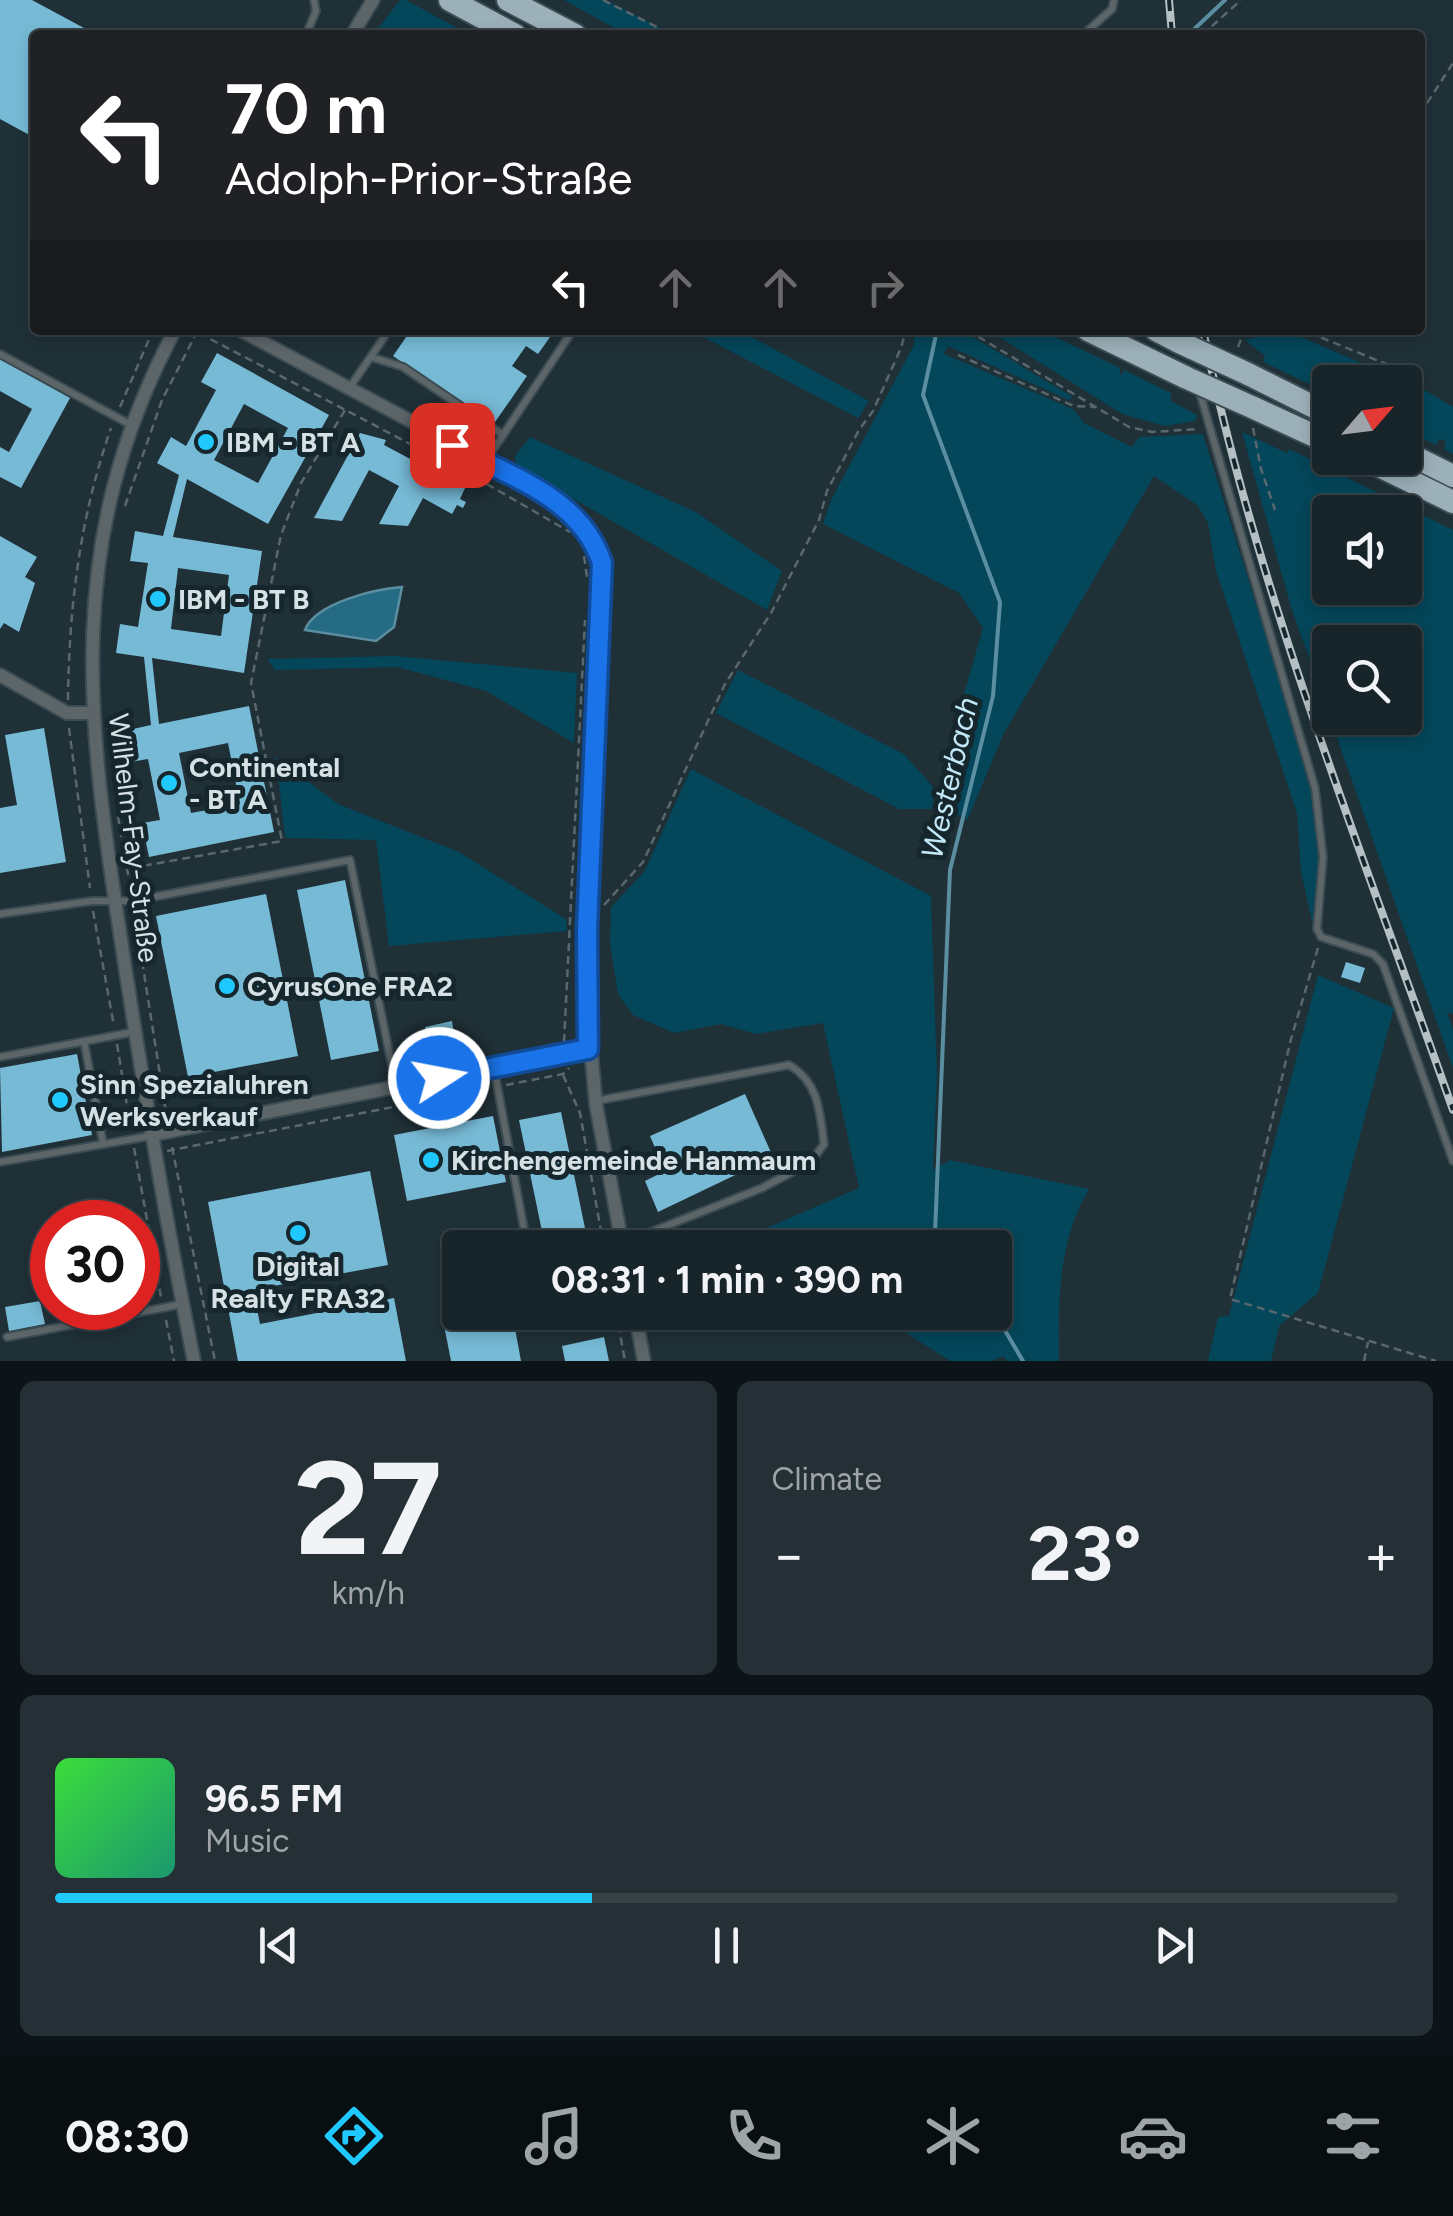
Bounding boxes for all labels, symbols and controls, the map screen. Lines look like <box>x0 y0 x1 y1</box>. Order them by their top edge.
text: 70 m <box>225 66 387 151</box>
icon: left <box>60 70 190 200</box>
text: Adolph-Prior-Straße <box>225 151 632 205</box>
icon: left <box>543 260 598 315</box>
icon: ahead <box>648 260 703 315</box>
icon: ahead <box>753 260 808 315</box>
icon: right <box>858 260 913 315</box>
north arrow <box>1312 365 1422 475</box>
map controls <box>1312 365 1422 735</box>
pin <box>410 403 495 488</box>
icon: arrive <box>425 418 480 473</box>
place label: IBM - BT A <box>226 425 360 459</box>
marker: IBM - BT A <box>195 431 217 453</box>
button: sound <box>1312 495 1422 605</box>
place label: IBM - BT B <box>178 582 309 616</box>
marker: IBM - BT B <box>147 588 169 610</box>
button: search <box>1312 625 1422 735</box>
water label: Westerbach <box>913 694 986 862</box>
street label: Wilhelm-Fay-Straße <box>102 712 166 964</box>
place label: Continental - BT A <box>189 750 340 816</box>
marker: Continental - BT A <box>158 772 180 794</box>
place label: CyrusOne FRA2 <box>247 969 453 1003</box>
marker: CyrusOne FRA2 <box>216 975 238 997</box>
position arrow <box>387 1026 491 1130</box>
place label: Sinn Spezialuhren Werksverkauf <box>80 1067 309 1133</box>
marker: Sinn Spezialuhren Werksverkauf <box>49 1089 71 1111</box>
place label: Kirchengemeinde Hanmaum <box>451 1143 816 1177</box>
marker: Kirchengemeinde Hanmaum <box>420 1149 442 1171</box>
speed limit sign: 30 <box>30 1200 160 1330</box>
marker: Digital Realty FRA32 <box>287 1222 309 1244</box>
place label: Digital Realty FRA32 <box>211 1249 385 1315</box>
text: 08:31 · 1 min · 390 m <box>551 1257 903 1303</box>
text: 27 <box>294 1431 442 1587</box>
text: Climate <box>772 1460 882 1498</box>
text: 23° <box>1028 1509 1141 1599</box>
text: − <box>772 1522 806 1588</box>
text: + <box>1364 1522 1398 1588</box>
text: km/h <box>332 1574 405 1612</box>
text: 96.5 FM <box>205 1776 343 1822</box>
text: Music <box>205 1822 290 1860</box>
icon: previous <box>251 1918 306 1973</box>
icon: pause <box>699 1918 754 1973</box>
icon: next <box>1147 1918 1202 1973</box>
icon: directions <box>319 2101 389 2171</box>
icon: music <box>519 2101 589 2171</box>
icon: phone <box>719 2101 789 2171</box>
icon: climate <box>918 2101 988 2171</box>
icon: car <box>1118 2101 1188 2171</box>
icon: filters <box>1318 2101 1388 2171</box>
text: 08:30 <box>65 2109 189 2163</box>

